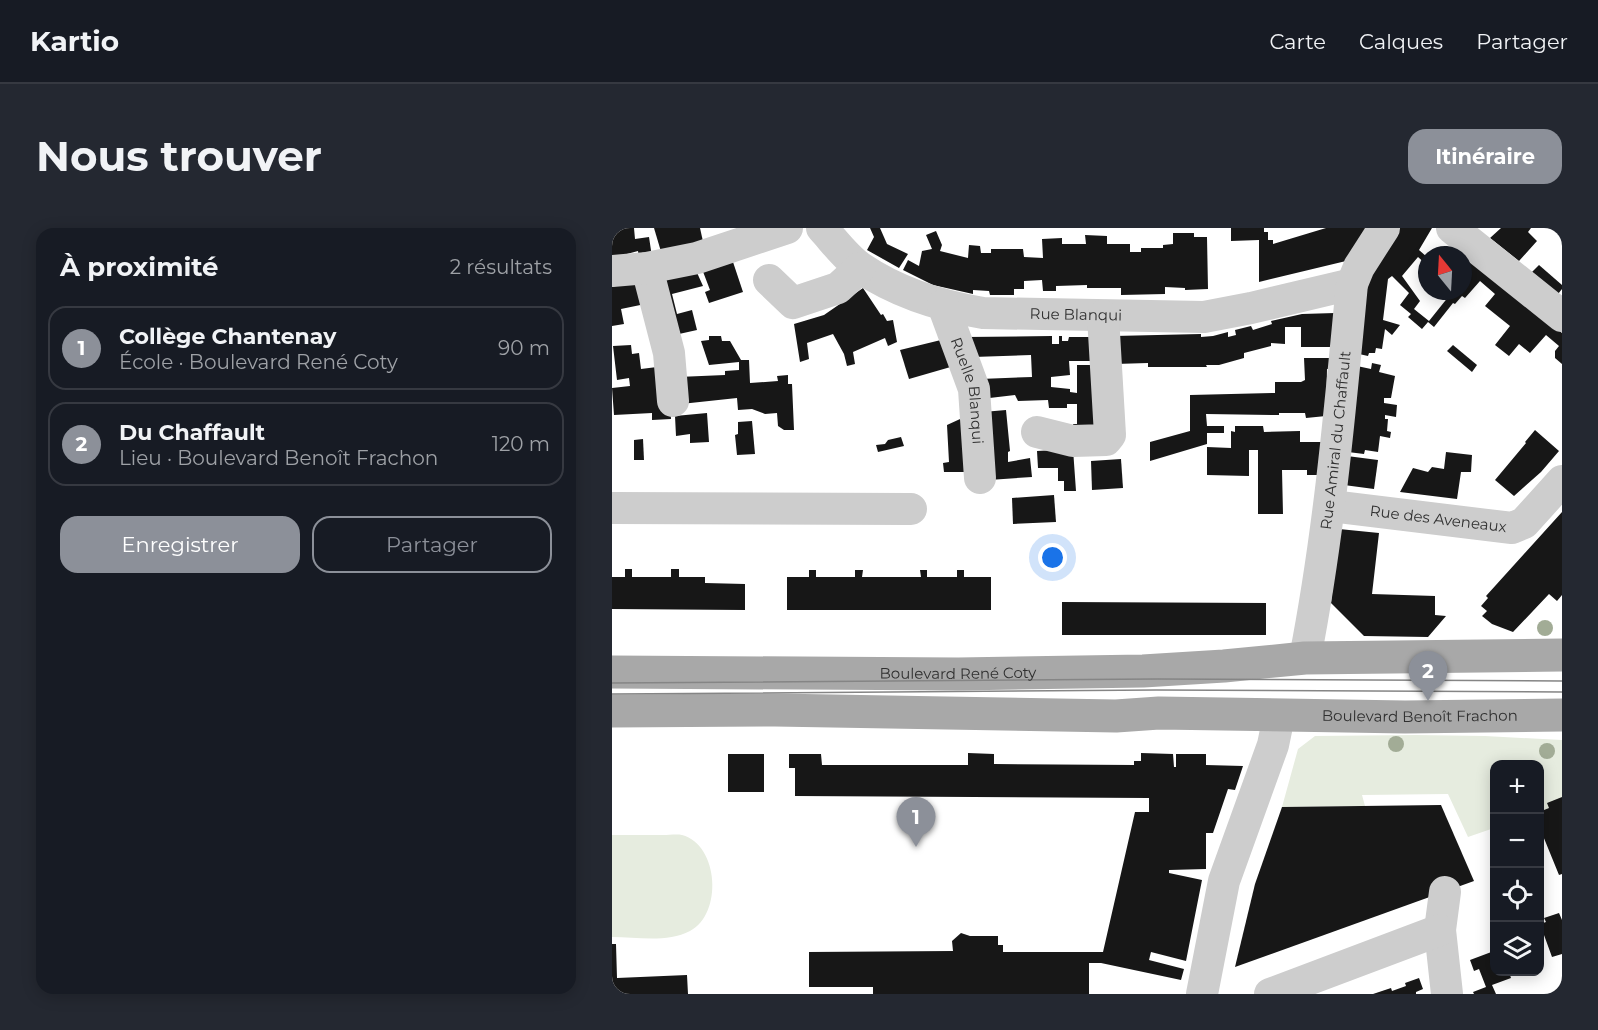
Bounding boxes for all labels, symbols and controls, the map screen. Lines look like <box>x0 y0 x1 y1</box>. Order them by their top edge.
text: Kartio <box>30 24 119 58</box>
text: Carte <box>1269 29 1326 54</box>
text: Calques <box>1359 29 1443 54</box>
text: Partager <box>1476 29 1568 54</box>
button: Itinéraire <box>1408 129 1562 184</box>
text: Nous trouver <box>36 130 322 182</box>
north arrow <box>1418 246 1472 300</box>
text: À proximité <box>60 251 219 283</box>
text: 2 résultats <box>450 255 552 279</box>
street label: Rue Blanqui <box>1029 304 1122 325</box>
text: Collège Chantenay <box>119 323 336 350</box>
street label: Ruelle Blanqui <box>947 334 988 445</box>
text: 1 <box>78 336 85 360</box>
text: 90 m <box>498 336 550 360</box>
text: École · Boulevard René Coty <box>119 350 398 374</box>
street label: Rue Amiral du Chaffault <box>1316 350 1355 531</box>
text: Du Chaffault <box>119 419 265 446</box>
text: 2 <box>76 432 87 456</box>
text: 120 m <box>492 432 550 456</box>
text: Lieu · Boulevard Benoît Frachon <box>119 446 438 470</box>
street label: Rue des Aveneaux <box>1369 501 1508 536</box>
button: Enregistrer <box>60 516 300 573</box>
button: Partager <box>312 516 552 573</box>
your location <box>1038 543 1067 572</box>
pin: 2 <box>1408 652 1448 701</box>
street label: Boulevard René Coty <box>879 663 1037 683</box>
street label: Boulevard Benoît Frachon <box>1322 706 1518 726</box>
map controls <box>1490 760 1544 976</box>
button: + <box>1490 760 1544 814</box>
pin: 1 <box>896 798 936 847</box>
button: − <box>1490 814 1544 868</box>
button: locate <box>1490 868 1544 922</box>
button: layers <box>1490 922 1544 976</box>

